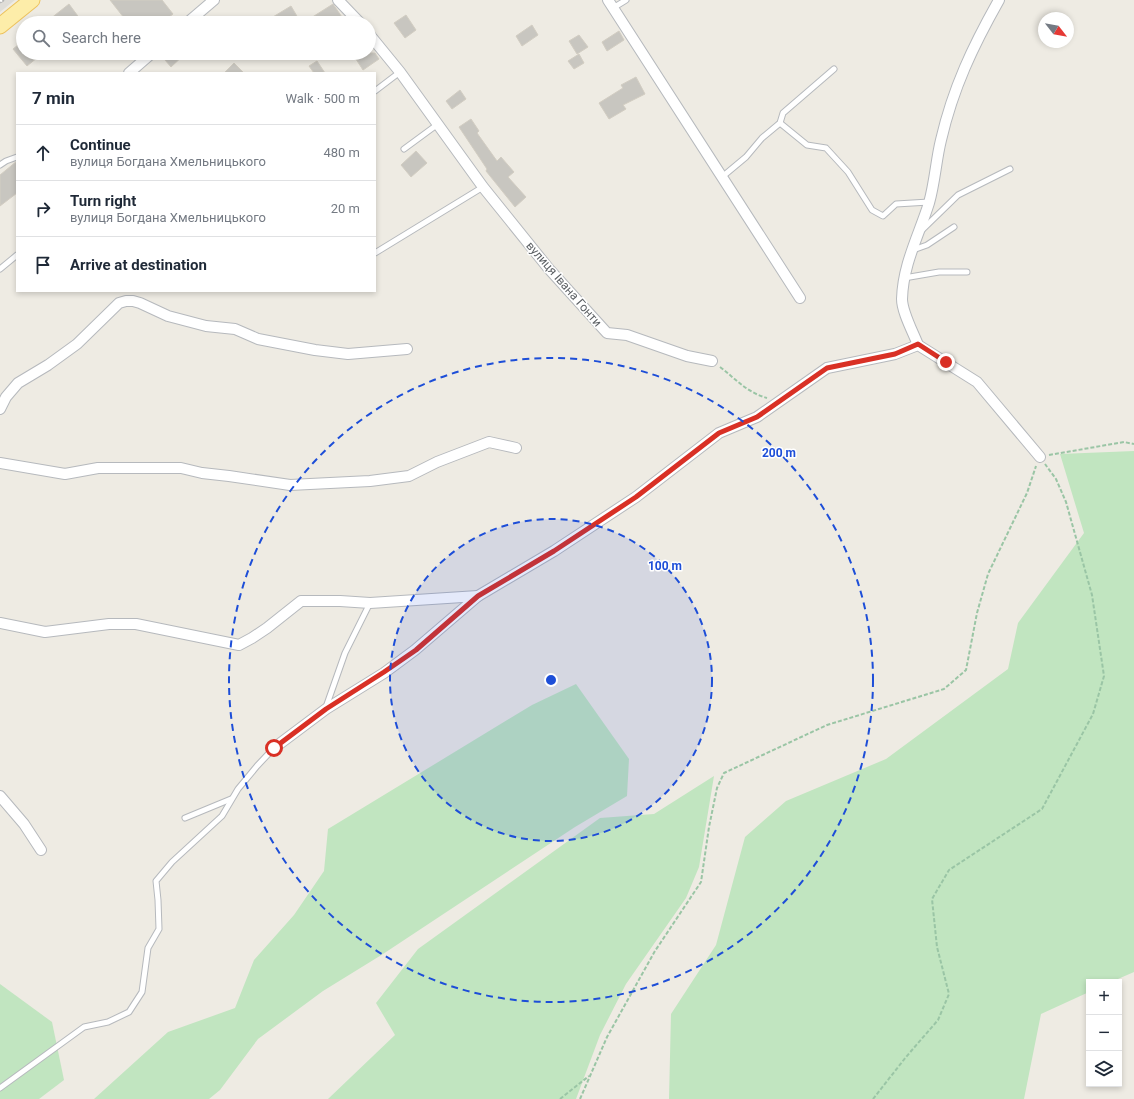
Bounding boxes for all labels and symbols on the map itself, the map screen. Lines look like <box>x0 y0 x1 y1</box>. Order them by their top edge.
north arrow <box>1038 12 1074 48</box>
street label: вулиця Івана Гонти <box>523 239 605 329</box>
route end <box>937 353 955 371</box>
text: 200 m <box>762 446 796 460</box>
text: 100 m <box>648 559 682 573</box>
centre of rings <box>544 673 558 687</box>
route start <box>265 739 283 757</box>

